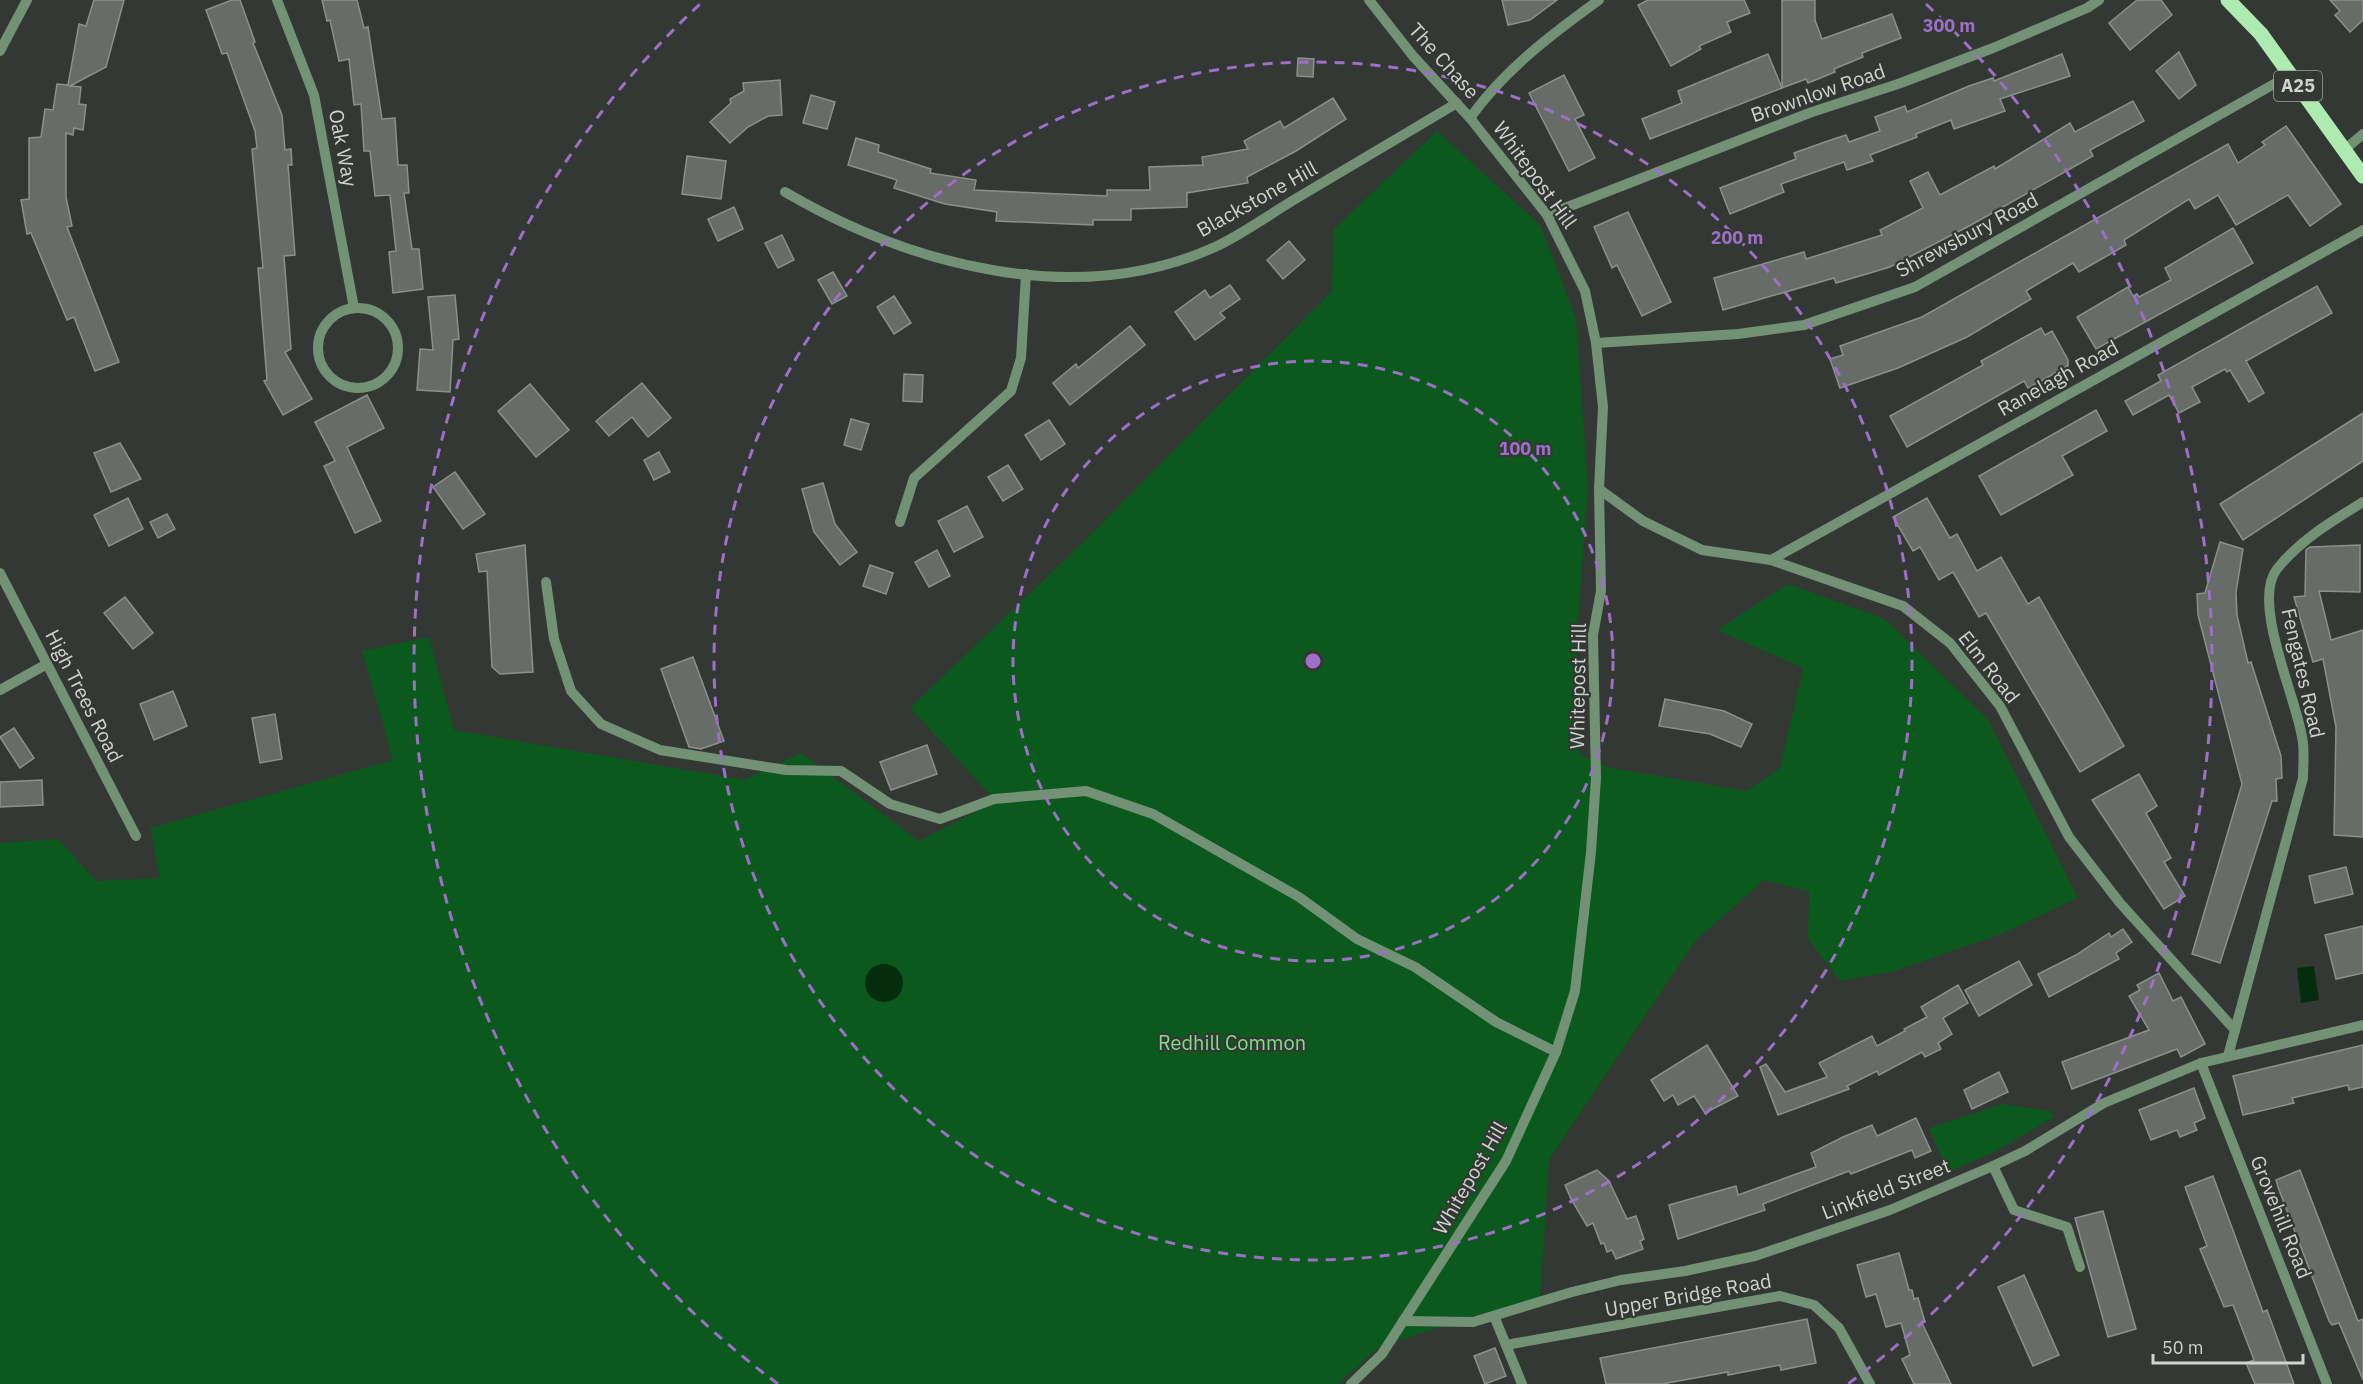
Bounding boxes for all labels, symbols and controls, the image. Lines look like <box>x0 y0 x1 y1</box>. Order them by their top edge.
text: 300 m <box>1923 14 1975 37</box>
street label: The Chase <box>1403 17 1486 105</box>
street label: Brownlow Road <box>1747 57 1889 128</box>
road number: A25 <box>2274 71 2322 101</box>
street label: Oak Way <box>323 107 364 189</box>
street label: Whitepost Hill <box>1487 116 1583 234</box>
street label: Blackstone Hill <box>1191 154 1322 243</box>
street label: Shrewsbury Road <box>1891 186 2043 283</box>
text: 200 m <box>1711 226 1763 249</box>
street label: Ranelagh Road <box>1992 333 2123 422</box>
text: 100 m <box>1499 437 1551 460</box>
street label: Fengates Road <box>2275 605 2332 741</box>
street label: Whitepost Hill <box>1563 623 1592 749</box>
street label: High Trees Road <box>39 625 130 767</box>
street label: Elm Road <box>1953 625 2026 709</box>
centre of rings <box>1303 651 1323 671</box>
park label: Redhill Common <box>1158 1029 1306 1056</box>
street label: Whitepost Hill <box>1426 1116 1513 1239</box>
street label: Grovehill Road <box>2244 1151 2318 1282</box>
street label: Linkfield Street <box>1818 1152 1954 1225</box>
street label: Upper Bridge Road <box>1602 1267 1773 1322</box>
scale bar <box>2153 1327 2303 1365</box>
text: 50 m <box>2162 1336 2204 1359</box>

